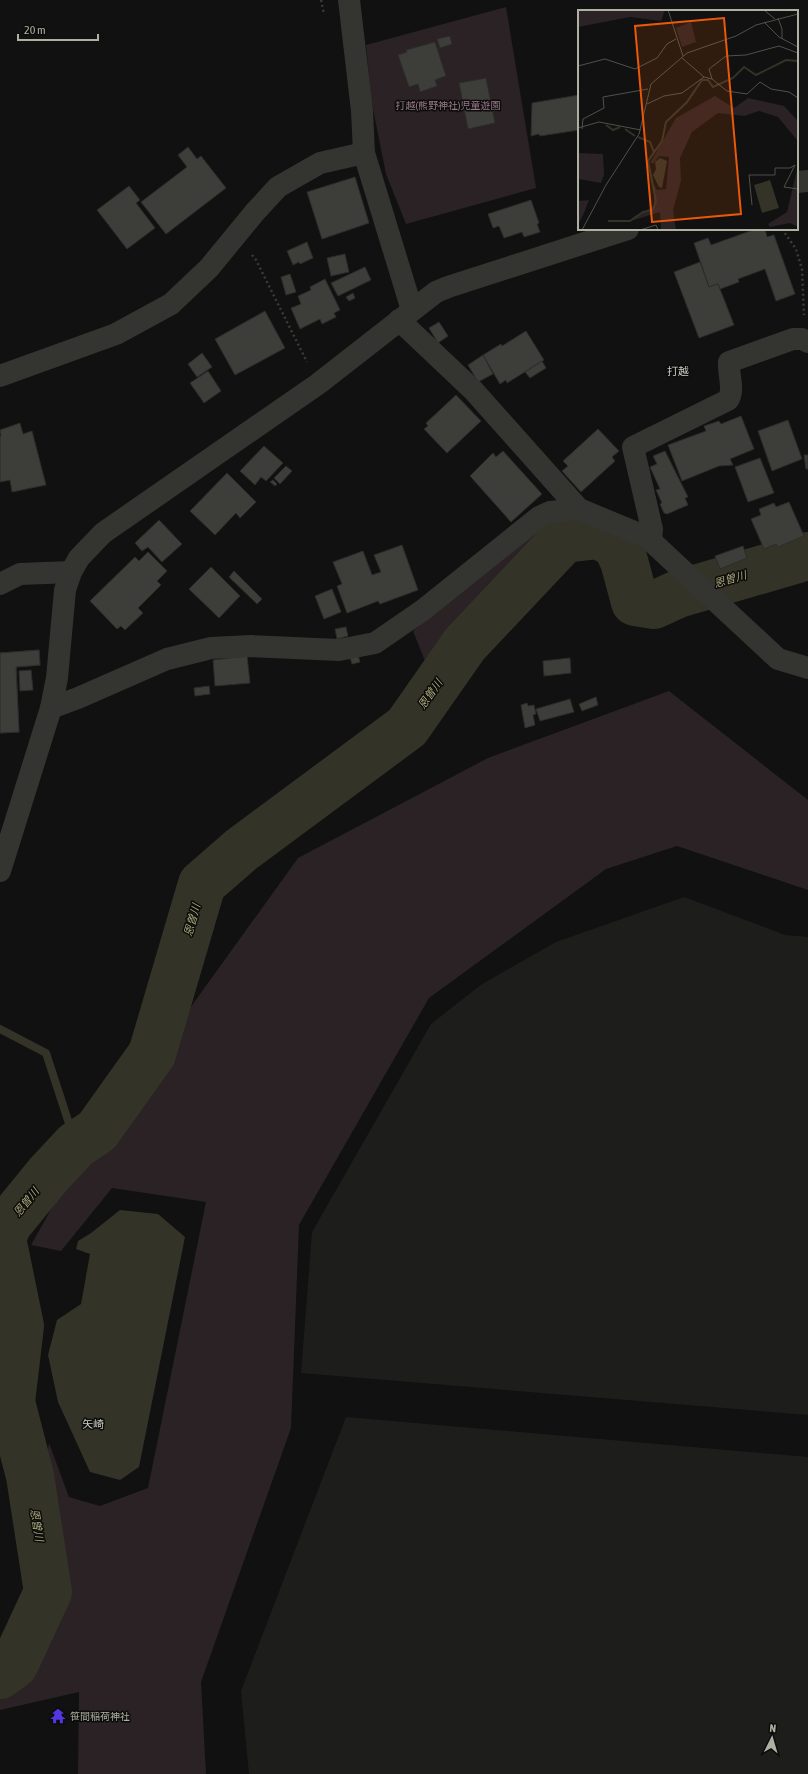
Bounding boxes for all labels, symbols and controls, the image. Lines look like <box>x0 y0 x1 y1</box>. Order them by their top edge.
inset map <box>578 10 798 230</box>
scale bar <box>18 16 98 42</box>
text: 20 m <box>24 23 46 37</box>
park label: 打越(熊野神社)児童遊園 <box>396 100 500 111</box>
district label: 打越 <box>667 365 689 377</box>
water label: 恩曽川 <box>712 568 748 589</box>
water label: 恩曽川 <box>416 676 445 711</box>
water label: 恩曽川 <box>182 902 203 938</box>
water label: 恩曽川 <box>11 1185 42 1219</box>
district label: 矢崎 <box>82 1418 104 1430</box>
water label: 恩曽川 <box>28 1508 46 1543</box>
temple icon: 笹間稲荷神社 <box>49 1707 67 1725</box>
place label: 笹間稲荷神社 <box>70 1711 130 1722</box>
north arrow <box>752 1718 792 1758</box>
text: N <box>769 1722 777 1734</box>

